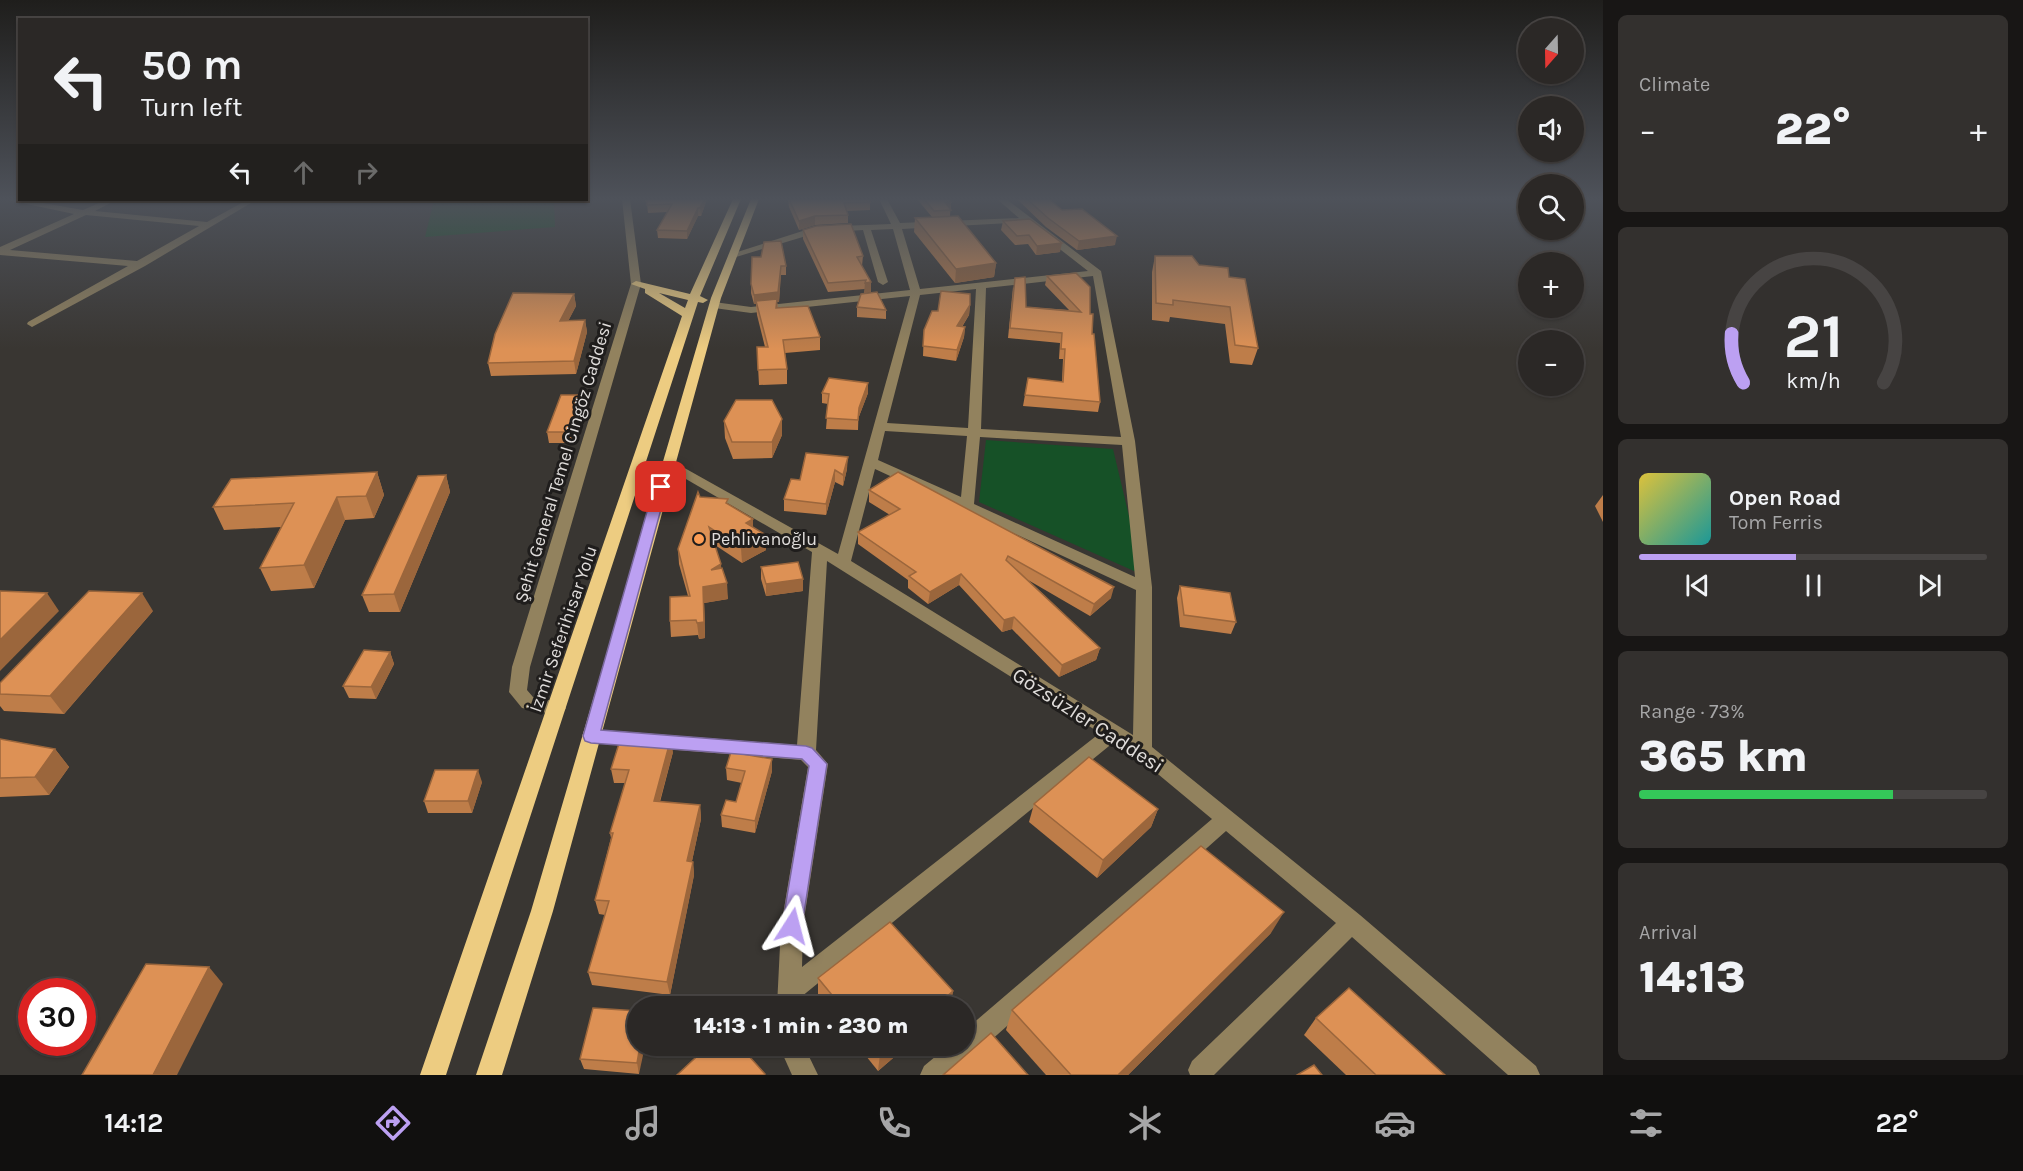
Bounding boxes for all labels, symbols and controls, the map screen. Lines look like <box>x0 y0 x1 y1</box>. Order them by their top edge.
north arrow <box>1518 18 1584 84</box>
map controls <box>1518 18 1584 396</box>
text: 50 m <box>141 40 243 90</box>
icon: left <box>42 42 120 120</box>
text: Climate <box>1639 73 1710 96</box>
text: Turn left <box>141 91 242 123</box>
button: sound <box>1518 96 1584 162</box>
text: 22° <box>1775 103 1851 155</box>
text: − <box>1639 111 1656 149</box>
text: + <box>1970 111 1987 149</box>
icon: left <box>224 156 257 189</box>
icon: ahead <box>287 156 320 189</box>
icon: right <box>350 156 383 189</box>
button: search <box>1518 174 1584 240</box>
button: + <box>1518 252 1584 318</box>
text: 21 <box>1783 300 1843 373</box>
street label: Şehit General Temel Cingöz Caddesi <box>510 319 616 605</box>
button: − <box>1518 330 1584 396</box>
text: km/h <box>1786 368 1840 393</box>
pin <box>635 461 686 512</box>
icon: arrive <box>644 470 677 503</box>
text: Open Road <box>1729 485 1841 511</box>
text: Tom Ferris <box>1729 511 1823 534</box>
place label: Pehlivanoğlu <box>711 528 817 550</box>
marker: Pehlivanoğlu <box>692 532 706 546</box>
street label: İzmir Seferihisar Yolu <box>524 543 602 715</box>
icon: previous <box>1681 569 1714 602</box>
icon: pause <box>1797 569 1830 602</box>
icon: next <box>1913 569 1946 602</box>
street label: Gözsüzler Caddesi <box>1008 662 1168 778</box>
text: Range · 73% <box>1639 700 1745 723</box>
text: 365 km <box>1639 730 1808 782</box>
position arrow <box>760 894 824 958</box>
text: Arrival <box>1639 921 1698 944</box>
text: 14:13 <box>1639 951 1746 1003</box>
speed limit sign: 30 <box>18 978 96 1056</box>
text: 14:13 · 1 min · 230 m <box>694 1013 908 1039</box>
icon: directions <box>372 1102 414 1144</box>
icon: music <box>622 1102 664 1144</box>
icon: phone <box>873 1102 915 1144</box>
icon: climate <box>1124 1102 1166 1144</box>
icon: car <box>1374 1102 1416 1144</box>
icon: filters <box>1625 1102 1667 1144</box>
text: 14:12 <box>104 1107 163 1139</box>
text: 22° <box>1876 1107 1919 1139</box>

